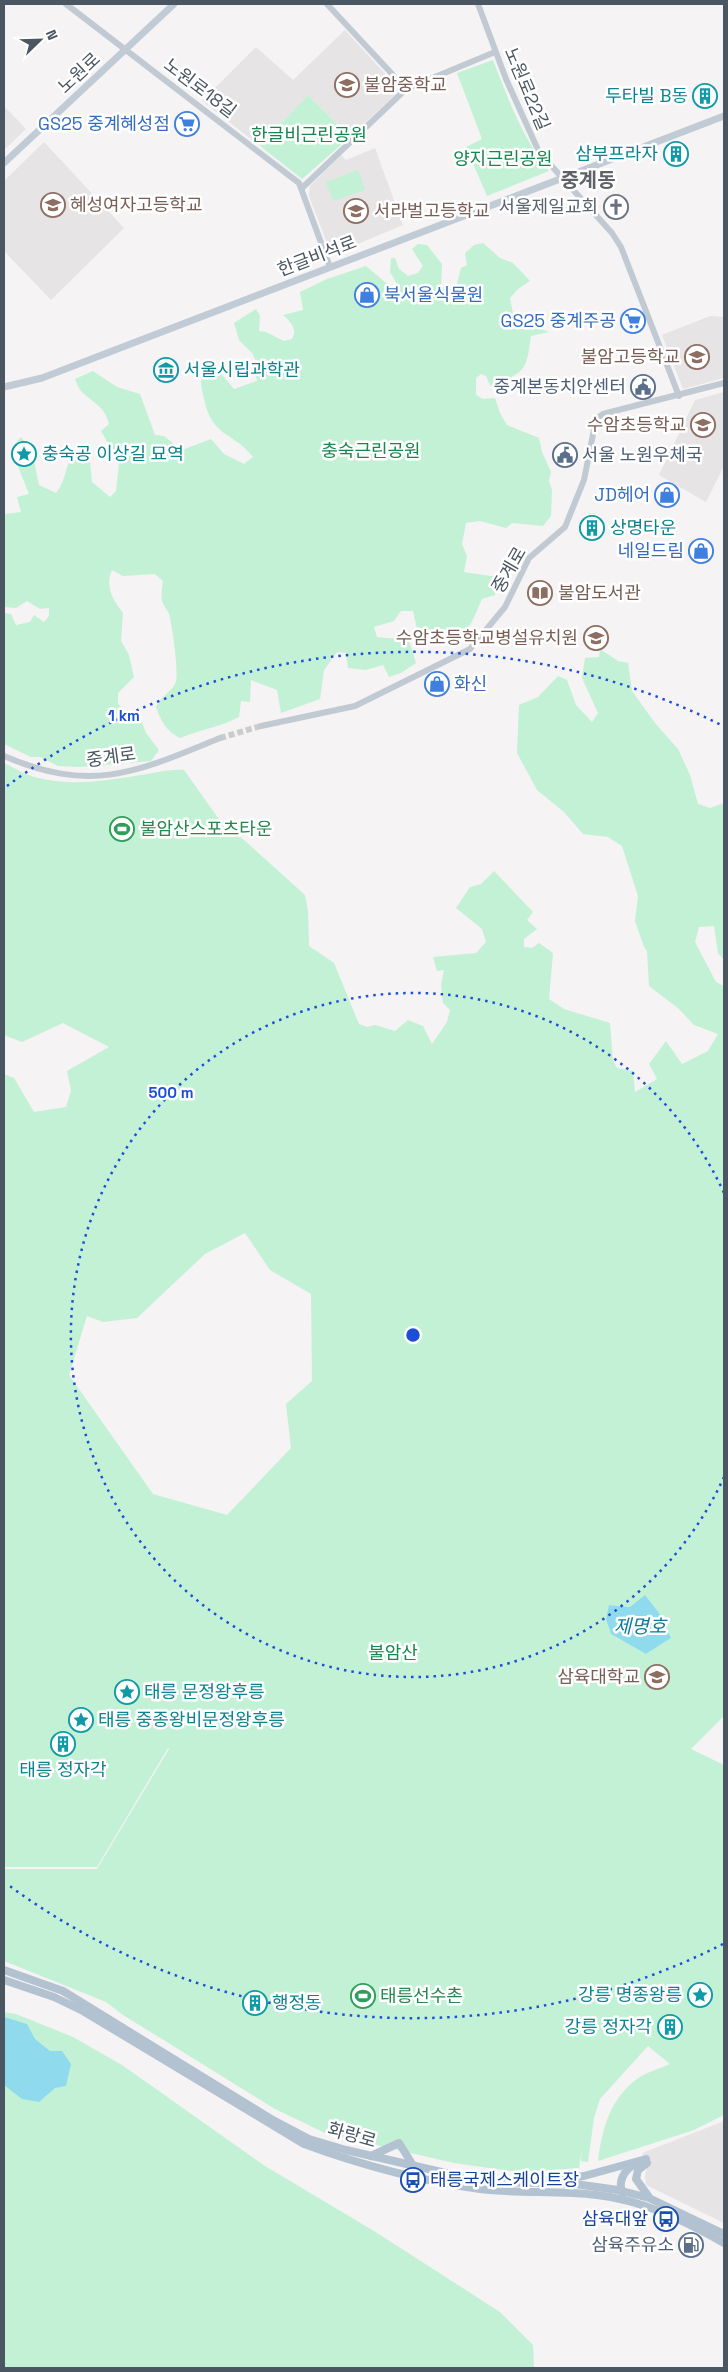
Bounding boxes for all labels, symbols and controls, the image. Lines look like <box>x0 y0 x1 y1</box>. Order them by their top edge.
north arrow <box>15 15 65 65</box>
text: N <box>42 27 62 43</box>
street label: 노원로22길 <box>500 44 555 134</box>
street label: 노원로 <box>53 47 105 98</box>
street label: 노원로18길 <box>159 53 241 122</box>
school or university icon: 불암중학교 <box>334 72 360 98</box>
place label: 불암중학교 <box>364 73 447 96</box>
building icon: 두타빌 B동 <box>692 83 718 109</box>
place label: 두타빌 B동 <box>605 84 688 107</box>
supermarket icon: GS25 중계혜성점 <box>174 111 200 137</box>
place label: GS25 중계혜성점 <box>38 112 170 135</box>
park label: 한글비근린공원 <box>251 123 367 146</box>
building icon: 삼부프라자 <box>663 141 689 167</box>
place label: 삼부프라자 <box>575 142 658 165</box>
park label: 양지근린공원 <box>453 147 553 170</box>
district label: 중계동 <box>560 167 616 193</box>
school or university icon: 혜성여자고등학교 <box>40 192 66 218</box>
place label: 혜성여자고등학교 <box>70 193 202 216</box>
church icon: 서울제일교회 <box>603 194 629 220</box>
place label: 서울제일교회 <box>499 195 598 218</box>
school or university icon: 서라벌고등학교 <box>343 198 369 224</box>
place label: 서라벌고등학교 <box>374 199 490 222</box>
street label: 한글비석로 <box>274 230 360 281</box>
shop icon: 북서울식물원 <box>354 282 380 308</box>
place label: 북서울식물원 <box>384 283 483 306</box>
supermarket icon: GS25 중계주공 <box>620 308 646 334</box>
place label: GS25 중계주공 <box>501 309 616 332</box>
school or university icon: 불암고등학교 <box>684 344 710 370</box>
place label: 불암고등학교 <box>581 345 680 368</box>
museum icon: 서울시립과학관 <box>153 357 179 383</box>
place label: 서울시립과학관 <box>184 358 300 381</box>
public building icon: 중계본동치안센터 <box>630 374 656 400</box>
place label: 중계본동치안센터 <box>494 375 626 398</box>
school or university icon: 수암초등학교 <box>690 412 716 438</box>
place label: 수암초등학교 <box>587 413 686 436</box>
park label: 충숙근린공원 <box>321 439 421 462</box>
place icon: 충숙공 이상길 묘역 <box>11 441 37 467</box>
place label: 충숙공 이상길 묘역 <box>42 442 184 465</box>
public building icon: 서울 노원우체국 <box>552 442 578 468</box>
place label: 서울 노원우체국 <box>582 443 703 466</box>
shop icon: JD헤어 <box>654 482 680 508</box>
place label: JD헤어 <box>594 483 650 506</box>
building icon: 상명타운 <box>579 515 605 541</box>
place label: 상명타운 <box>610 516 676 539</box>
shop icon: 네일드림 <box>688 538 714 564</box>
place label: 네일드림 <box>618 539 684 562</box>
street label: 중계로 <box>486 542 531 597</box>
library icon: 불암도서관 <box>527 580 553 606</box>
place label: 불암도서관 <box>558 581 641 604</box>
school or university icon: 수암초등학교병설유치원 <box>583 625 609 651</box>
place label: 수암초등학교병설유치원 <box>396 626 578 649</box>
shop icon: 화신 <box>424 671 450 697</box>
place label: 화신 <box>454 672 487 695</box>
text: 1 km <box>108 706 140 725</box>
street label: 중계로 <box>85 742 137 771</box>
sports icon: 불암산스포츠타운 <box>109 816 135 842</box>
place label: 불암산스포츠타운 <box>140 817 272 840</box>
text: 500 m <box>148 1083 194 1102</box>
centre of rings <box>404 1326 422 1344</box>
water label: 제명호 <box>614 1614 668 1639</box>
park label: 불암산 <box>368 1641 418 1664</box>
school or university icon: 삼육대학교 <box>644 1664 670 1690</box>
place label: 삼육대학교 <box>557 1665 640 1688</box>
place icon: 태릉 문정왕후릉 <box>114 1679 140 1705</box>
place label: 태릉 문정왕후릉 <box>144 1680 265 1703</box>
place icon: 태릉 중종왕비문정왕후릉 <box>68 1707 94 1733</box>
place label: 태릉 중종왕비문정왕후릉 <box>98 1708 285 1731</box>
building icon: 태릉 정자각 <box>50 1731 76 1757</box>
place label: 태릉 정자각 <box>19 1758 107 1781</box>
place icon: 강릉 명종왕릉 <box>687 1982 713 2008</box>
sports icon: 태릉선수촌 <box>350 1983 376 2009</box>
place label: 강릉 명종왕릉 <box>578 1983 682 2006</box>
place label: 태릉선수촌 <box>380 1984 463 2007</box>
building icon: 행정동 <box>242 1990 268 2016</box>
place label: 행정동 <box>272 1991 322 2014</box>
building icon: 강릉 정자각 <box>657 2014 683 2040</box>
place label: 강릉 정자각 <box>565 2015 652 2038</box>
street label: 화랑로 <box>325 2117 379 2152</box>
bus stop icon: 태릉국제스케이트장 <box>400 2167 426 2193</box>
place label: 태릉국제스케이트장 <box>430 2168 579 2191</box>
bus stop icon: 삼육대앞 <box>653 2206 679 2232</box>
place label: 삼육대앞 <box>582 2207 648 2230</box>
fuel station icon: 삼육주유소 <box>678 2232 704 2258</box>
place label: 삼육주유소 <box>591 2233 674 2256</box>

